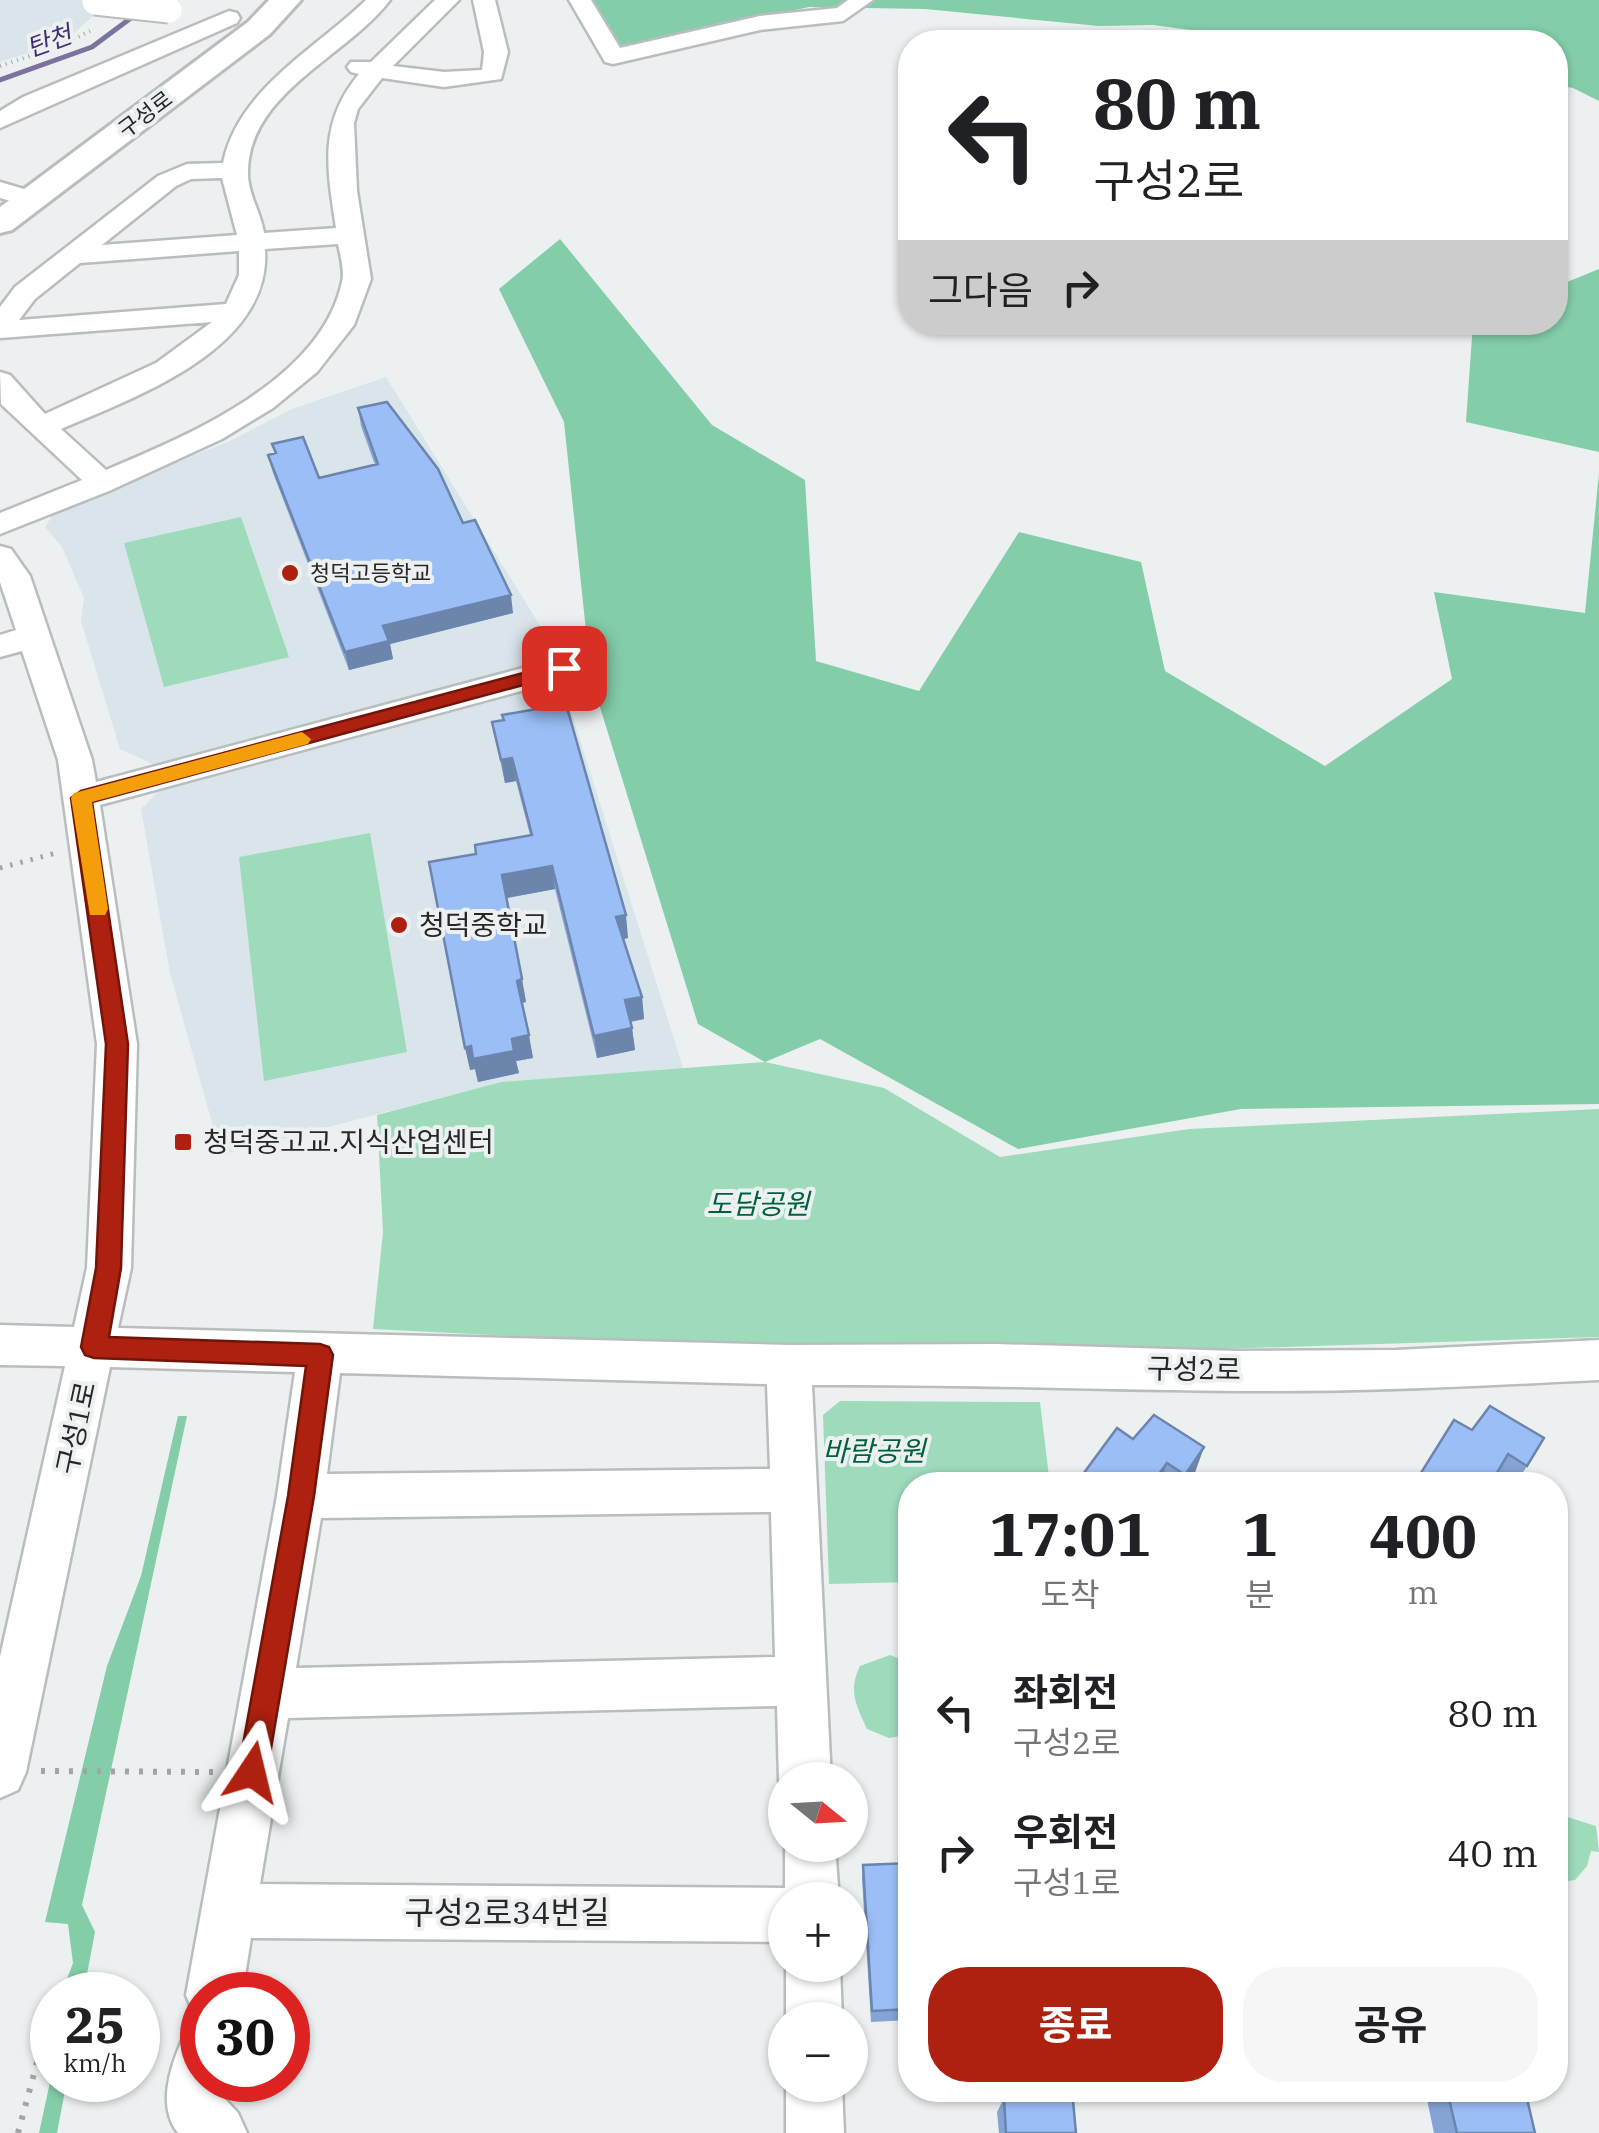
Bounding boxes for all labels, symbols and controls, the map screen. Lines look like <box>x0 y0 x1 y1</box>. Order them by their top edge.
water label: 탄천 <box>22 16 79 64</box>
text: 80 m <box>1093 57 1261 148</box>
icon: left <box>928 70 1058 200</box>
street label: 구성로 <box>112 84 178 143</box>
text: 구성2로 <box>1093 151 1244 209</box>
icon: right <box>1053 260 1108 315</box>
text: 그다음 <box>928 265 1033 314</box>
place label: 청덕고등학교 <box>310 558 431 587</box>
marker: 청덕고등학교 <box>279 562 301 584</box>
pin <box>522 626 607 711</box>
icon: arrive <box>537 641 592 696</box>
place label: 청덕중학교 <box>419 906 548 943</box>
marker: 청덕중학교 <box>388 914 410 936</box>
place label: 청덕중고교.지식산업센터 <box>203 1123 494 1160</box>
marker: 청덕중고교.지식산업센터 <box>172 1131 194 1153</box>
park label: 도담공원 <box>706 1185 812 1222</box>
street label: 구성2로 <box>1147 1349 1241 1388</box>
street label: 구성1로 <box>48 1378 103 1478</box>
park label: 바람공원 <box>822 1432 928 1469</box>
text: 17:01 <box>989 1494 1151 1573</box>
text: 1 <box>1242 1494 1278 1573</box>
text: 400 <box>1369 1496 1477 1575</box>
text: m <box>1408 1571 1438 1613</box>
text: 도착 <box>1041 1573 1099 1615</box>
text: 분 <box>1245 1573 1275 1615</box>
text: 좌회전 <box>1013 1667 1118 1716</box>
icon: left <box>928 1685 983 1740</box>
text: 80 m <box>1447 1688 1538 1737</box>
position arrow <box>200 1720 304 1824</box>
text: 구성2로 <box>1013 1721 1121 1763</box>
north arrow <box>768 1762 868 1862</box>
map controls <box>768 1762 868 2102</box>
text: 우회전 <box>1013 1807 1118 1856</box>
icon: right <box>928 1825 983 1880</box>
text: 40 m <box>1447 1828 1538 1877</box>
text: 구성1로 <box>1013 1861 1121 1903</box>
button: + <box>768 1882 868 1982</box>
street label: 구성2로34번길 <box>405 1891 609 1933</box>
button: 종료 <box>928 1967 1223 2082</box>
button: 공유 <box>1243 1967 1538 2082</box>
speed limit sign: 30 <box>180 1972 310 2102</box>
text: 25 <box>65 1992 125 2057</box>
button: − <box>768 2002 868 2102</box>
text: km/h <box>63 2046 127 2079</box>

